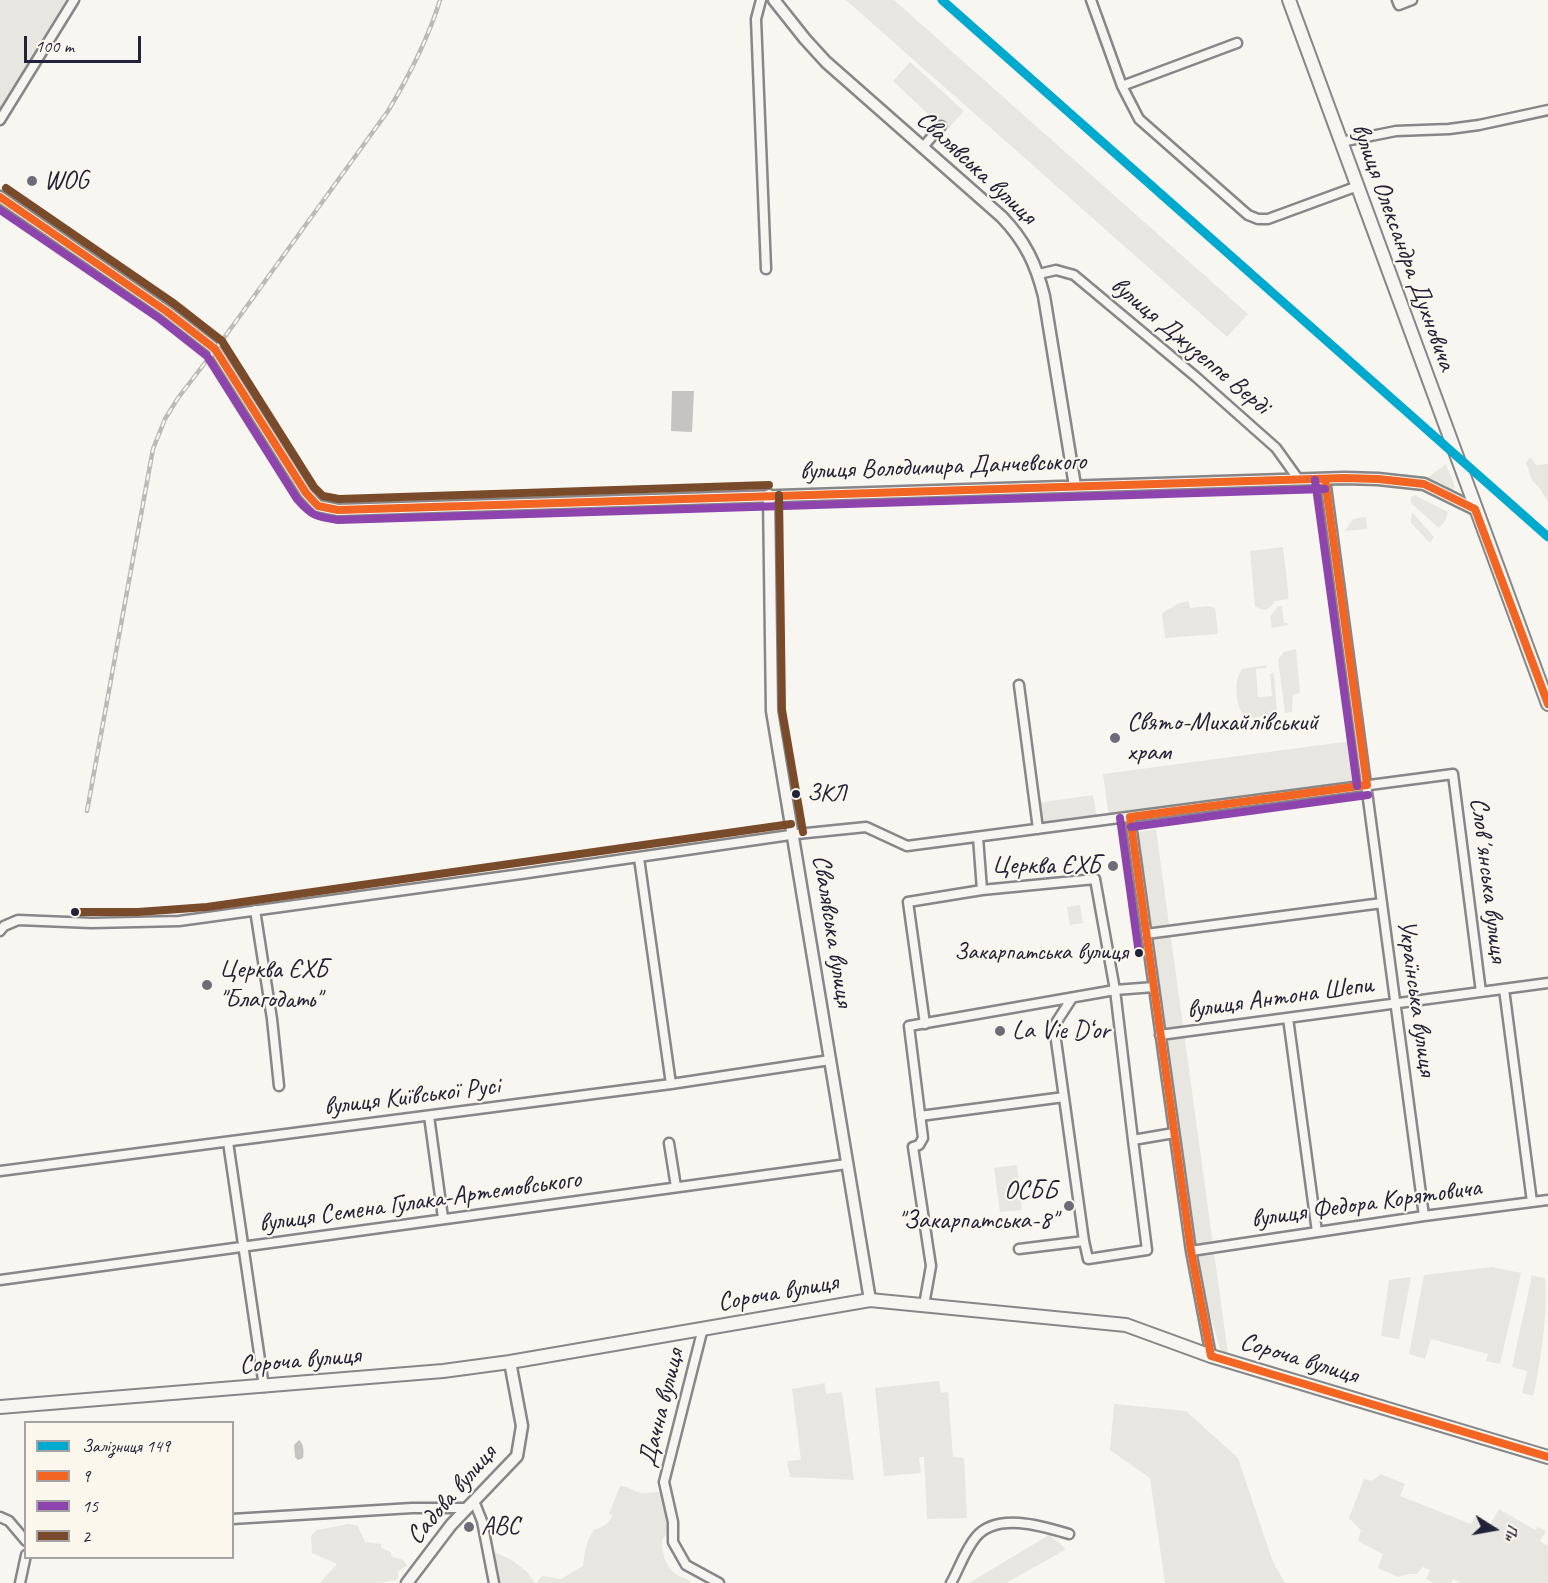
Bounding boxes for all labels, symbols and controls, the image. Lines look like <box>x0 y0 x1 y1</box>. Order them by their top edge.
scale bar <box>27 24 144 62</box>
text: 100 m <box>35 35 74 57</box>
street label: Свалявська вулиця <box>909 104 1043 232</box>
street label: вулиця Олександра Духновича <box>1344 119 1462 375</box>
place label: WOG <box>44 165 89 197</box>
marker: WOG <box>25 174 39 188</box>
street label: вулиця Джузеппе Верді <box>1104 270 1276 422</box>
street label: вулиця Володимира Данчевського <box>799 446 1087 488</box>
place label: Свято-Михайлівський храм <box>1127 707 1318 768</box>
marker: Свято-Михайлівський храм <box>1108 731 1122 745</box>
place label: ЗКЛ <box>807 780 846 808</box>
marker: ЗКЛ <box>790 788 802 800</box>
street label: Словʼянська вулиця <box>1462 796 1514 964</box>
place label: Церква ЄХБ <box>992 850 1101 882</box>
street label: Свалявська вулиця <box>805 853 859 1009</box>
marker: Церква ЄХБ <box>1106 859 1120 873</box>
unlabelled marker <box>69 906 81 918</box>
street label: Українська вулиця <box>1390 918 1442 1078</box>
place label: Закарпатська вулиця <box>954 939 1128 967</box>
marker: Закарпатська вулиця <box>1133 947 1145 959</box>
place label: Церква ЄХБ "Благодать" <box>219 954 328 1016</box>
street label: вулиця Антона Шепи <box>1185 969 1375 1027</box>
marker: Церква ЄХБ "Благодать" <box>200 978 214 992</box>
place label: La Vie D‘or <box>1012 1015 1110 1047</box>
marker: La Vie D‘or <box>993 1024 1007 1038</box>
street label: вулиця Київської Русі <box>322 1071 502 1123</box>
street label: вулиця Семена Гулака-Артемовського <box>257 1164 583 1240</box>
street label: вулиця Федора Корятовича <box>1249 1172 1483 1236</box>
place label: ОСББ "Закарпатська-8" <box>897 1175 1057 1236</box>
marker: ОСББ "Закарпатська-8" <box>1062 1199 1076 1213</box>
street label: Сороча вулиця <box>715 1267 841 1319</box>
street label: Сороча вулиця <box>1236 1326 1362 1392</box>
street label: Сороча вулиця <box>238 1340 362 1382</box>
street label: Дачна вулиця <box>632 1346 692 1470</box>
legend <box>24 1421 234 1559</box>
text: Залізниця 149 <box>82 1435 170 1457</box>
street label: Садова вулиця <box>400 1439 504 1551</box>
text: 9 <box>82 1465 90 1487</box>
text: 15 <box>82 1495 98 1517</box>
north arrow <box>1464 1499 1524 1559</box>
place label: ABC <box>481 1511 520 1543</box>
marker: ABC <box>462 1520 476 1534</box>
text: Пн <box>1500 1522 1523 1543</box>
text: 2 <box>82 1525 90 1547</box>

